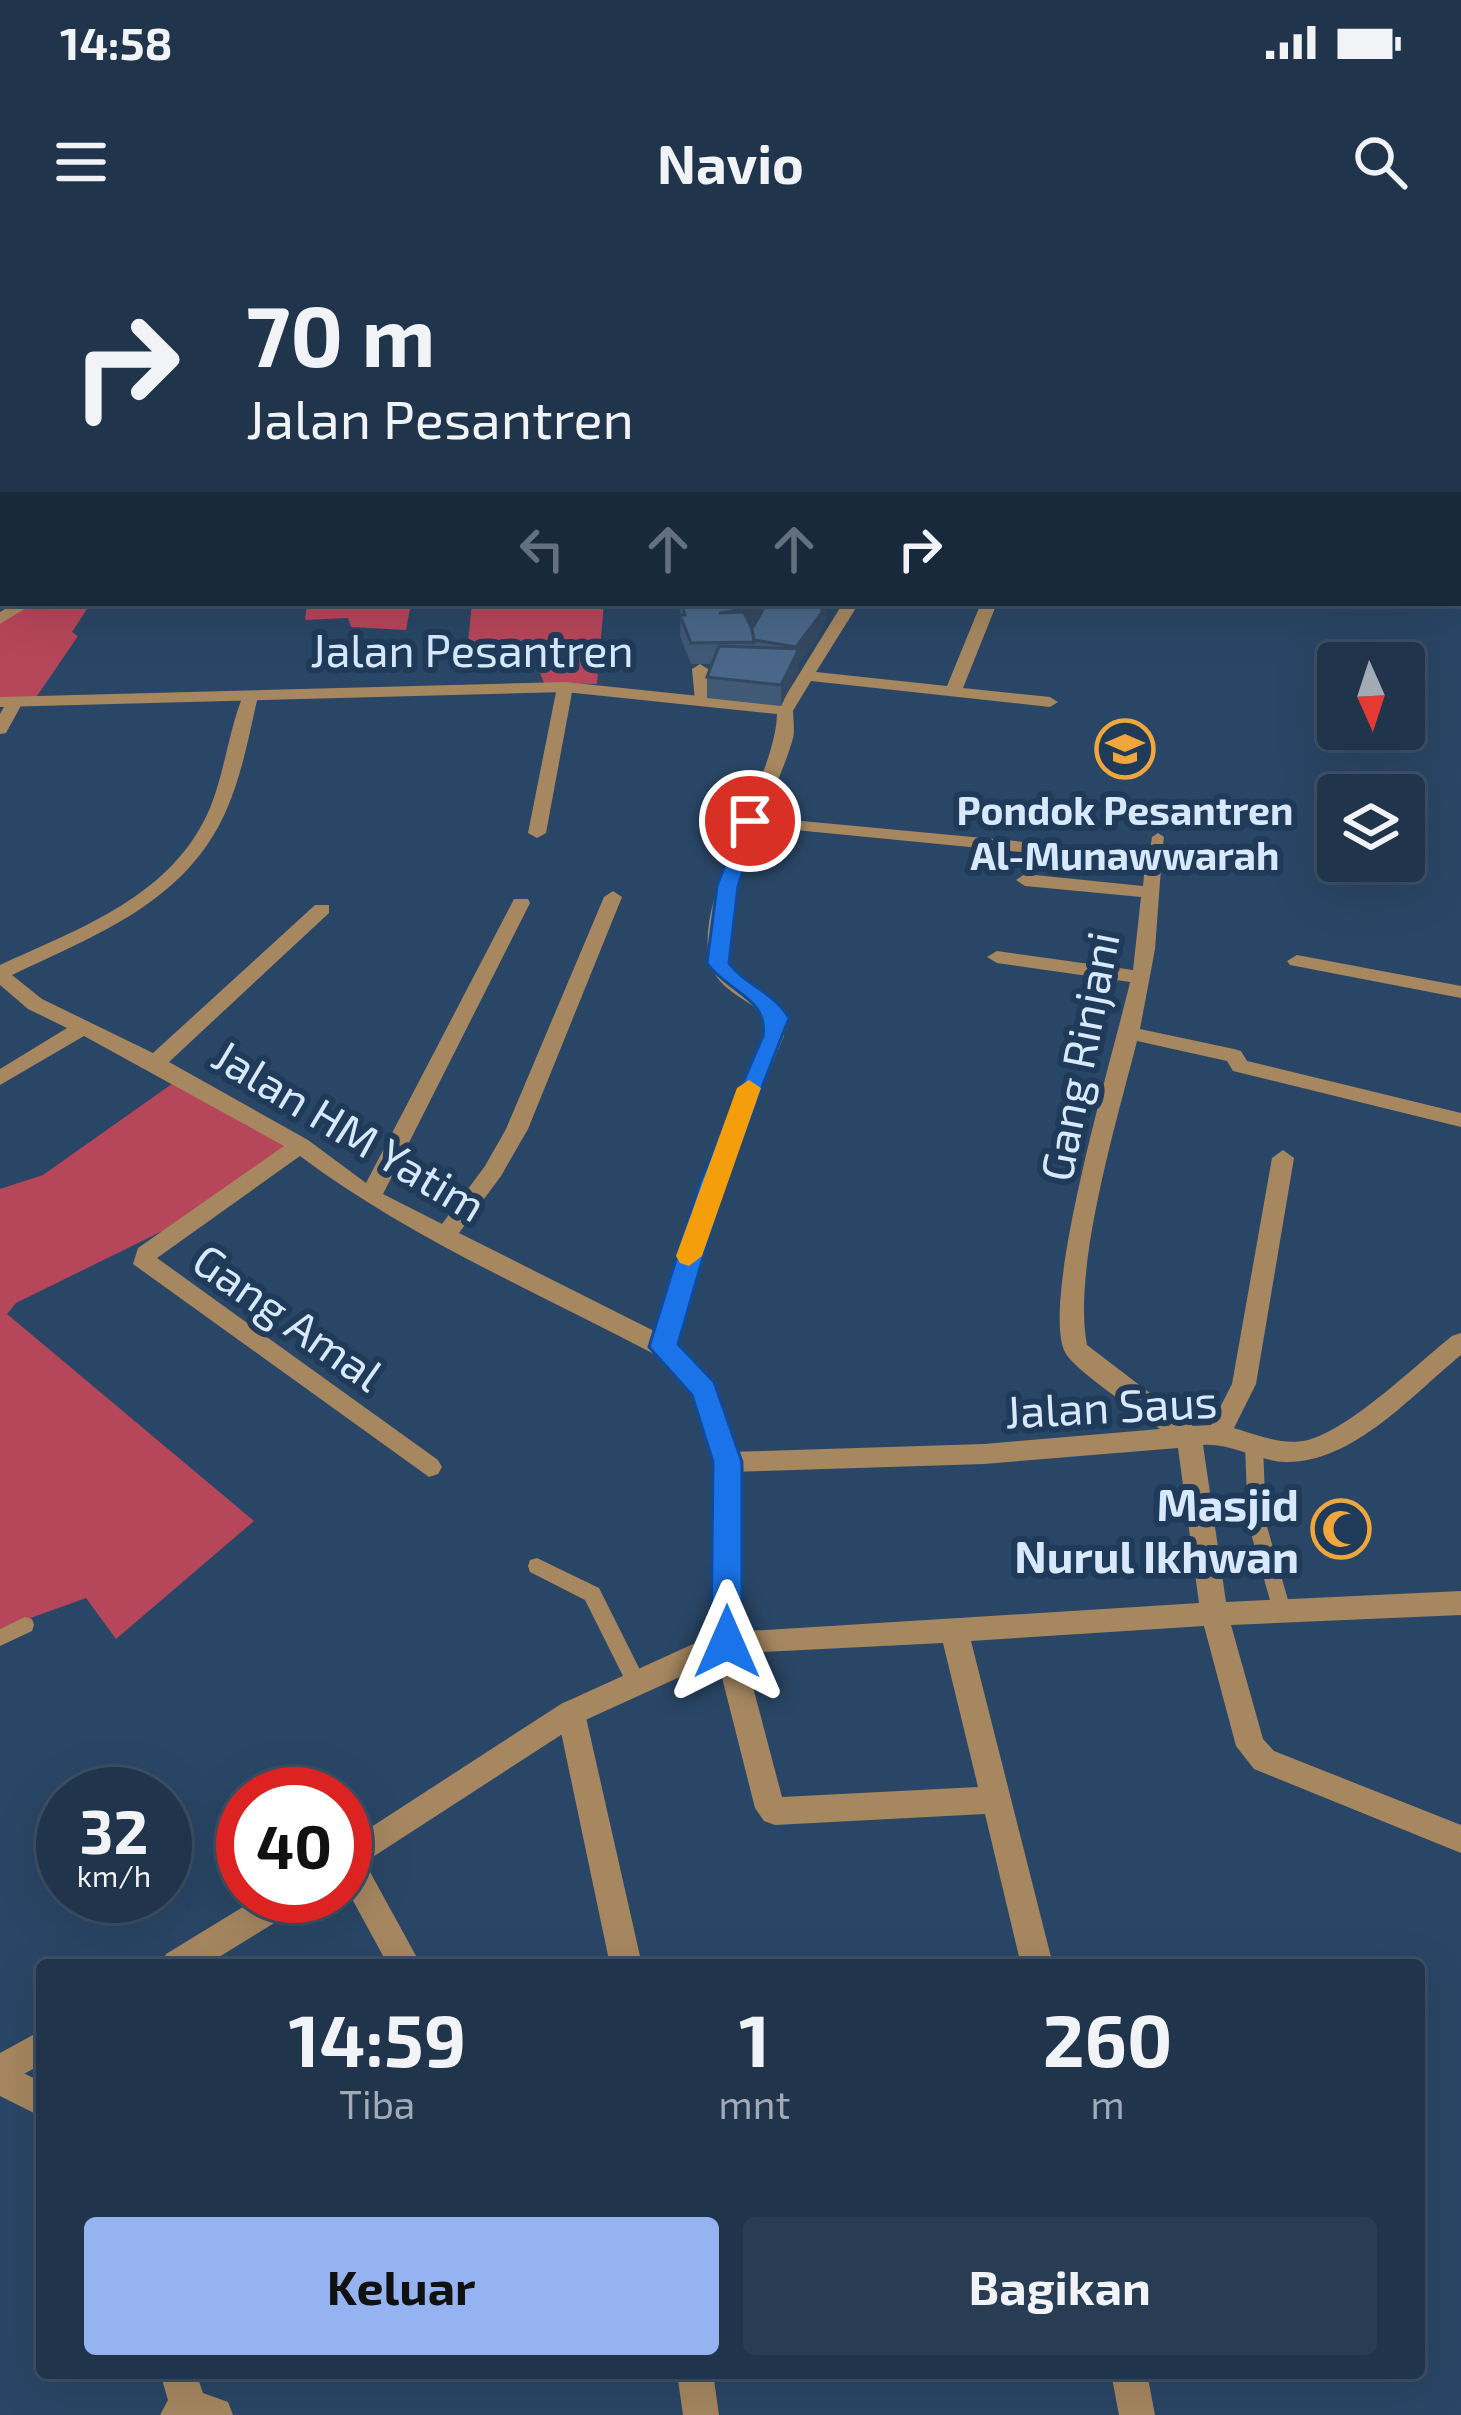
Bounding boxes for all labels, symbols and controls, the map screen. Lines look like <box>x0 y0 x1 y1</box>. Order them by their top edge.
text: 14:58 <box>60 15 173 69</box>
icon: menu <box>48 129 114 195</box>
icon: search <box>1347 129 1413 195</box>
text: Navio <box>657 130 804 195</box>
text: 70 m <box>246 283 436 384</box>
icon: right <box>48 288 204 444</box>
text: Jalan Pesantren <box>246 385 634 450</box>
icon: left <box>509 516 575 582</box>
icon: ahead <box>635 516 701 582</box>
icon: ahead <box>761 516 827 582</box>
icon: right <box>887 516 953 582</box>
street label: Jalan Pesantren <box>310 622 634 676</box>
north arrow <box>1317 642 1425 750</box>
map controls <box>1317 642 1425 882</box>
school or university icon: Pondok Pesantren Al-Munawwarah <box>1094 718 1156 780</box>
pin <box>699 770 801 872</box>
button: layers <box>1317 774 1425 882</box>
place label: Pondok Pesantren Al-Munawwarah <box>957 786 1293 878</box>
icon: arrive <box>717 788 783 854</box>
street label: Gang Rinjani <box>1027 927 1130 1185</box>
street label: Jalan HM Yatim <box>204 1027 496 1231</box>
street label: Gang Amal <box>184 1231 394 1401</box>
street label: Jalan Saus <box>1003 1372 1219 1438</box>
place label: Masjid Nurul Ikhwan <box>1014 1476 1299 1582</box>
mosque icon: Masjid Nurul Ikhwan <box>1310 1498 1372 1560</box>
position arrow <box>664 1579 790 1705</box>
speed limit sign: 40 <box>216 1767 372 1923</box>
text: 32 <box>80 1794 148 1866</box>
text: km/h <box>77 1857 151 1893</box>
text: 14:59 <box>288 1995 466 2081</box>
text: 1 <box>739 1995 770 2081</box>
text: 260 <box>1043 1995 1173 2081</box>
text: Tiba <box>339 2080 415 2127</box>
text: mnt <box>719 2080 790 2127</box>
text: m <box>1091 2080 1125 2127</box>
button: Keluar <box>84 2217 719 2355</box>
button: Bagikan <box>743 2217 1377 2355</box>

